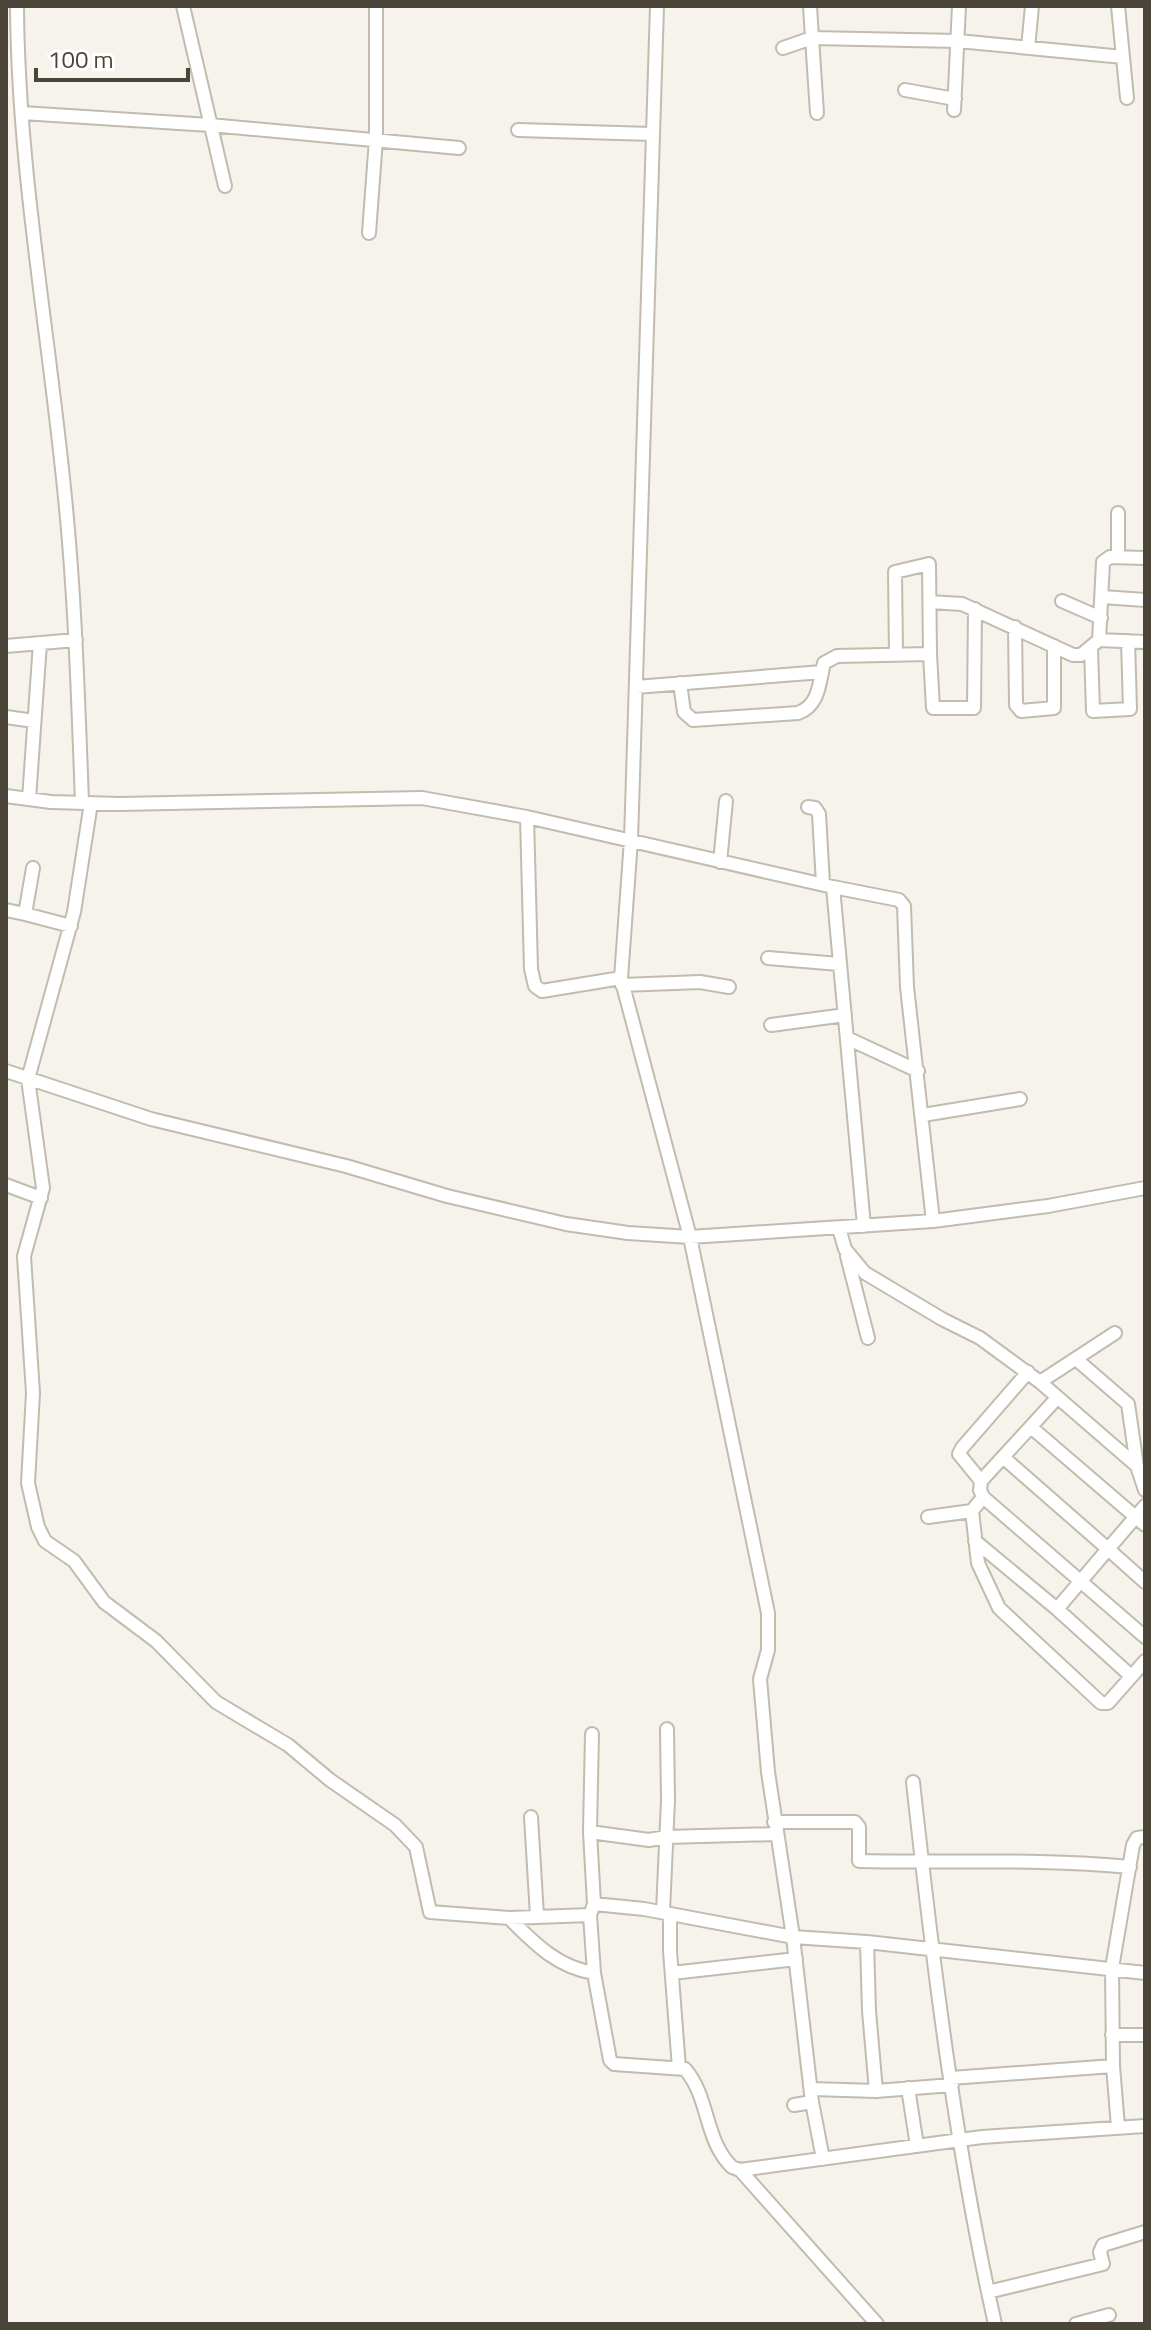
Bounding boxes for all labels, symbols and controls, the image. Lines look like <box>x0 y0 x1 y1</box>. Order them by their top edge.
scale bar <box>36 32 188 82</box>
text: 100 m <box>48 41 114 77</box>

